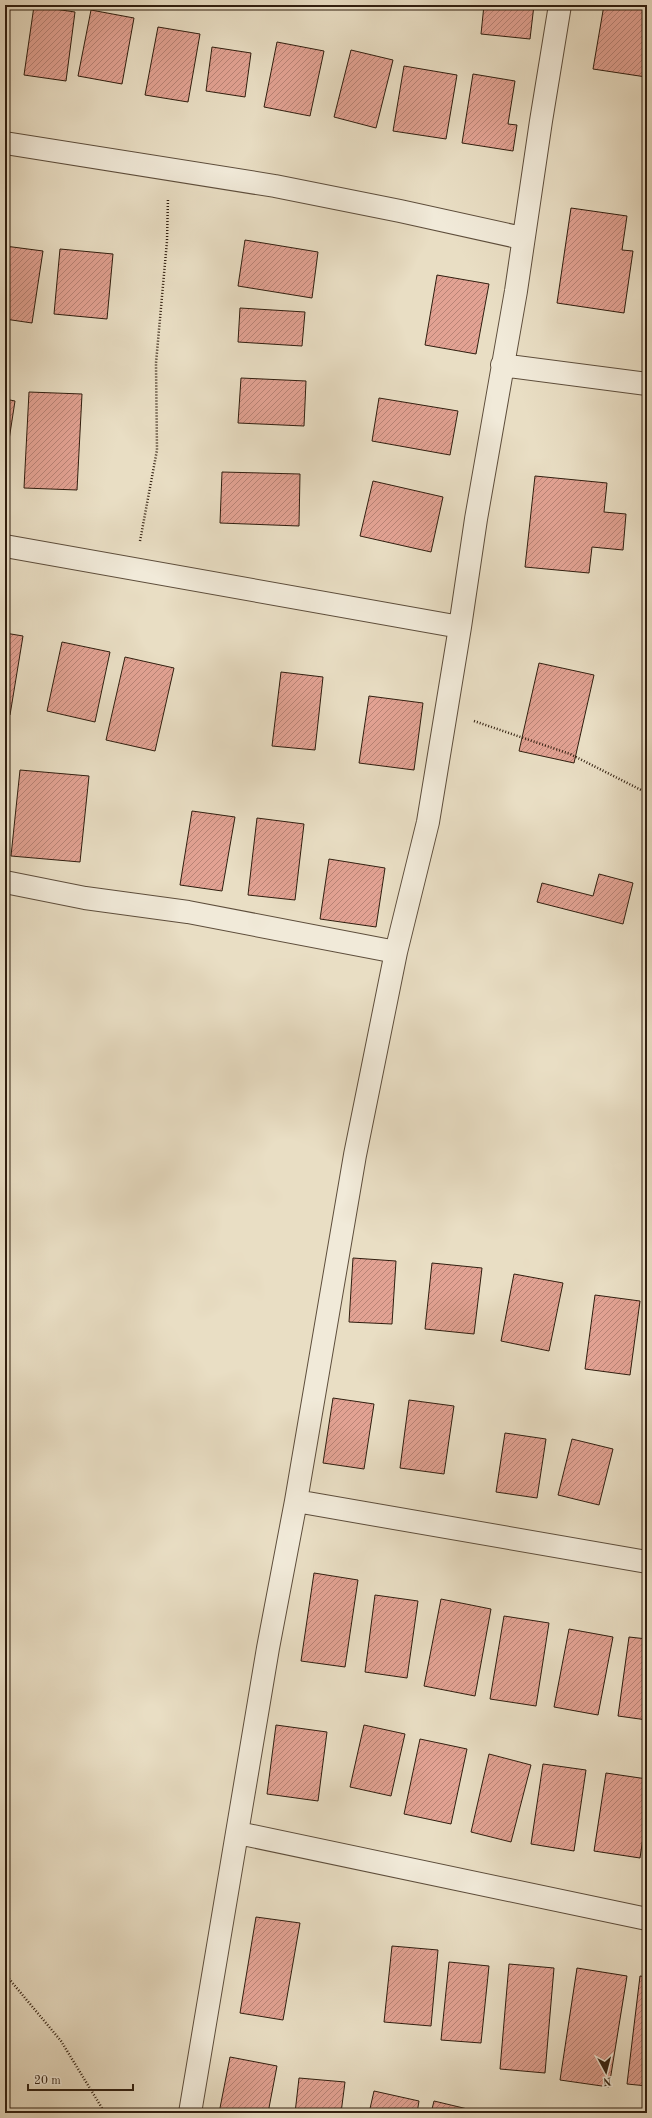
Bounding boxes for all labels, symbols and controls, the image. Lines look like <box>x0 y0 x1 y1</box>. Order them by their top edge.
north arrow <box>586 2052 626 2092</box>
scale bar <box>28 2066 133 2092</box>
text: N <box>602 2074 612 2086</box>
text: 20 m <box>34 2075 61 2087</box>

